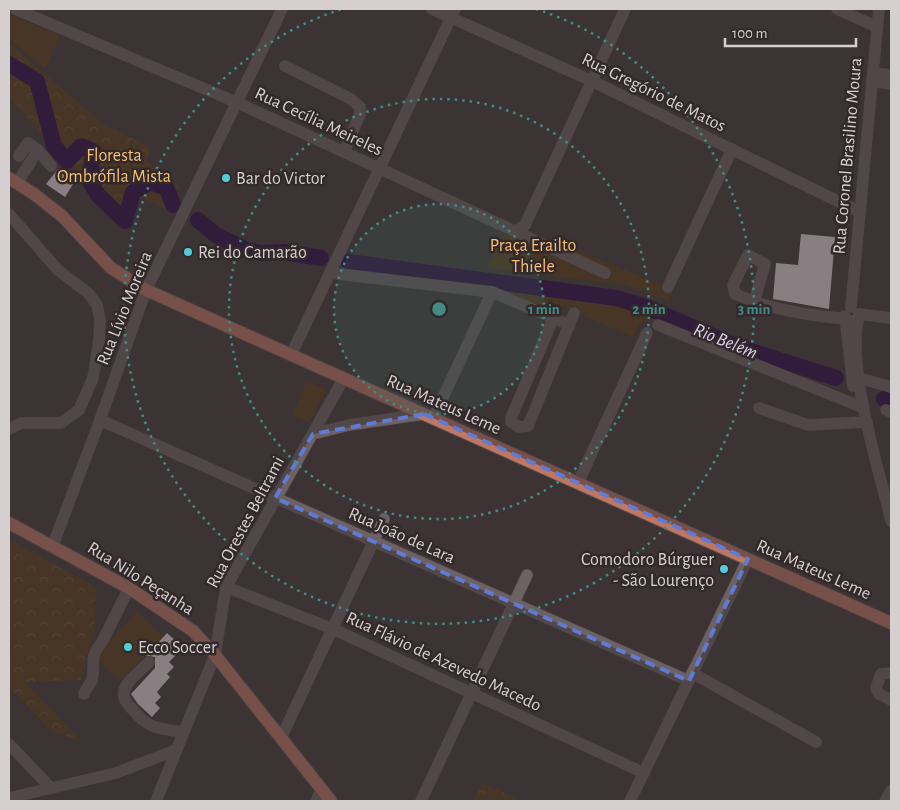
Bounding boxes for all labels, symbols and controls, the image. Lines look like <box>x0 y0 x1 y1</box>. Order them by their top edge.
scale bar <box>725 15 856 47</box>
text: 100 m <box>732 26 767 41</box>
street label: Rua Gregório de Matos <box>579 50 728 136</box>
street label: Rua Coronel Brasilino Moura <box>830 57 866 255</box>
street label: Rua Cecília Meireles <box>252 84 385 159</box>
park label: Floresta Ombrófila Mista <box>57 147 171 186</box>
place label: Bar do Victor <box>236 170 325 188</box>
marker: Bar do Victor <box>220 172 232 184</box>
park label: Praça Erailto Thiele <box>490 237 576 276</box>
place label: Rei do Camarão <box>198 244 307 262</box>
marker: Rei do Camarão <box>182 246 194 258</box>
street label: Rua Lívio Moreira <box>94 249 156 368</box>
centre of rings <box>430 300 448 318</box>
text: 1 min <box>528 302 560 317</box>
text: 2 min <box>632 302 666 317</box>
text: 3 min <box>738 302 770 317</box>
water label: Rio Belém <box>691 320 760 363</box>
street label: Rua Mateus Leme <box>384 372 504 438</box>
street label: Rua Orestes Beltrami <box>204 454 288 591</box>
street label: Rua João de Lara <box>346 504 458 567</box>
street label: Rua Mateus Leme <box>754 537 874 603</box>
street label: Rua Nilo Peçanha <box>84 539 197 619</box>
place label: Comodoro Búrguer - São Lourenço <box>581 551 714 590</box>
marker: Comodoro Búrguer - São Lourenço <box>718 563 730 575</box>
street label: Rua Flávio de Azevedo Macedo <box>343 609 544 715</box>
place label: Ecco Soccer <box>138 639 217 657</box>
marker: Ecco Soccer <box>122 641 134 653</box>

